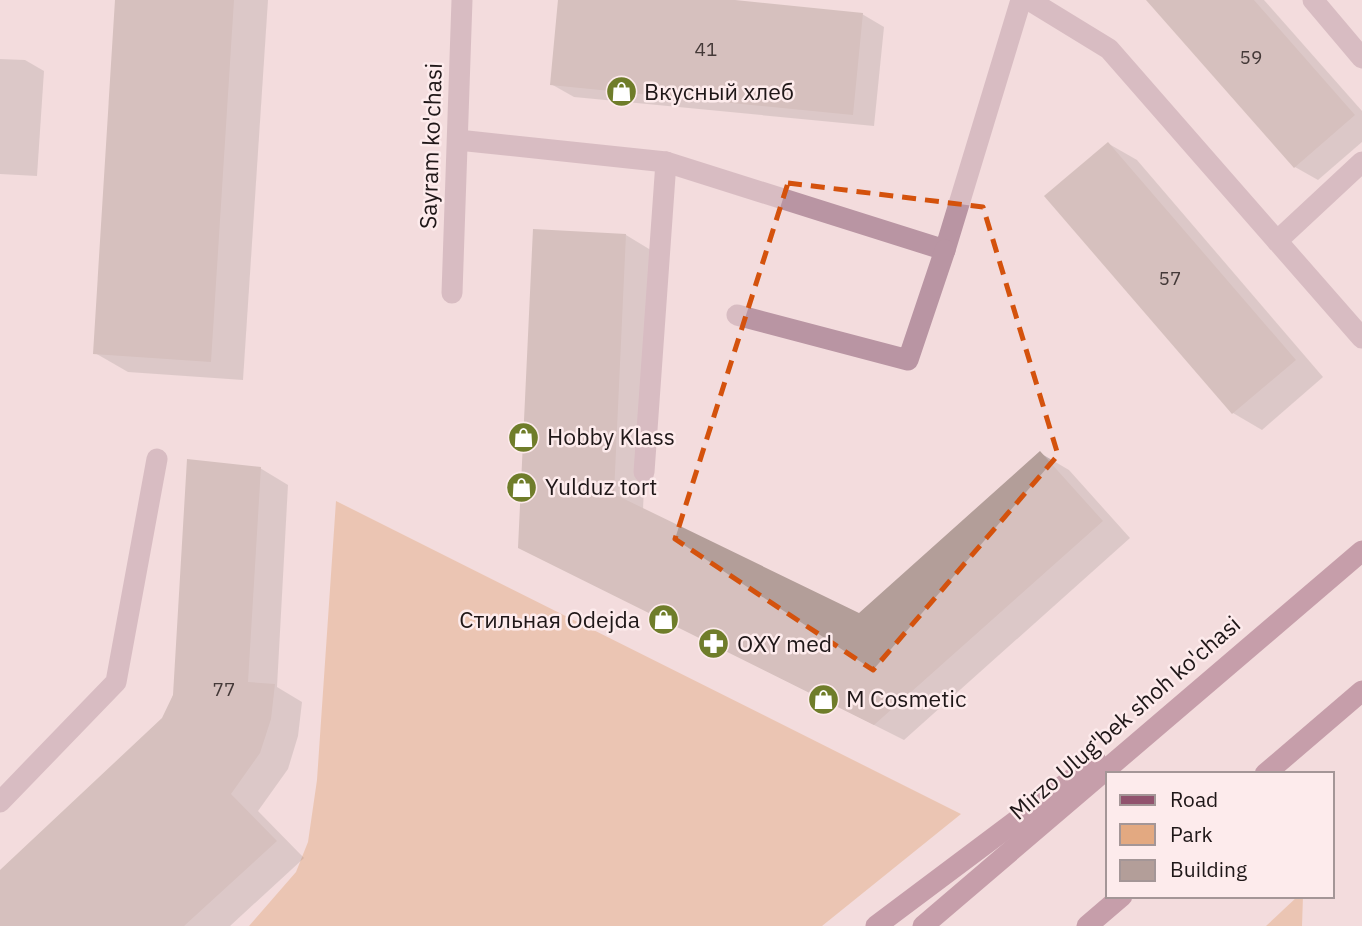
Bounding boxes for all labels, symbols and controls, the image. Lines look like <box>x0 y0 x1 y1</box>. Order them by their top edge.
house number: 41 <box>695 37 717 61</box>
house number: 59 <box>1240 45 1262 69</box>
street label: Sayram ko'chasi <box>412 62 448 230</box>
shop icon: Вкусный хлеб <box>604 75 638 109</box>
place label: Вкусный хлеб <box>644 76 794 106</box>
house number: 57 <box>1159 266 1181 290</box>
shop icon: Hobby Klass <box>507 420 541 454</box>
place label: Hobby Klass <box>547 421 675 451</box>
shop icon: Yulduz tort <box>505 470 539 504</box>
place label: Yulduz tort <box>545 471 657 501</box>
shop icon: Стильная Odejda <box>646 603 680 637</box>
place label: Стильная Odejda <box>459 604 640 634</box>
street label: Mirzo Ulug'bek shoh ko'chasi <box>1003 609 1246 826</box>
pharmacy icon: OXY med <box>697 627 731 661</box>
place label: OXY med <box>737 628 832 658</box>
house number: 77 <box>213 677 235 701</box>
shop icon: M Cosmetic <box>806 682 840 716</box>
place label: M Cosmetic <box>846 683 967 713</box>
legend <box>1106 772 1334 898</box>
text: Road <box>1170 785 1218 813</box>
text: Park <box>1170 820 1213 848</box>
text: Building <box>1170 855 1247 883</box>

